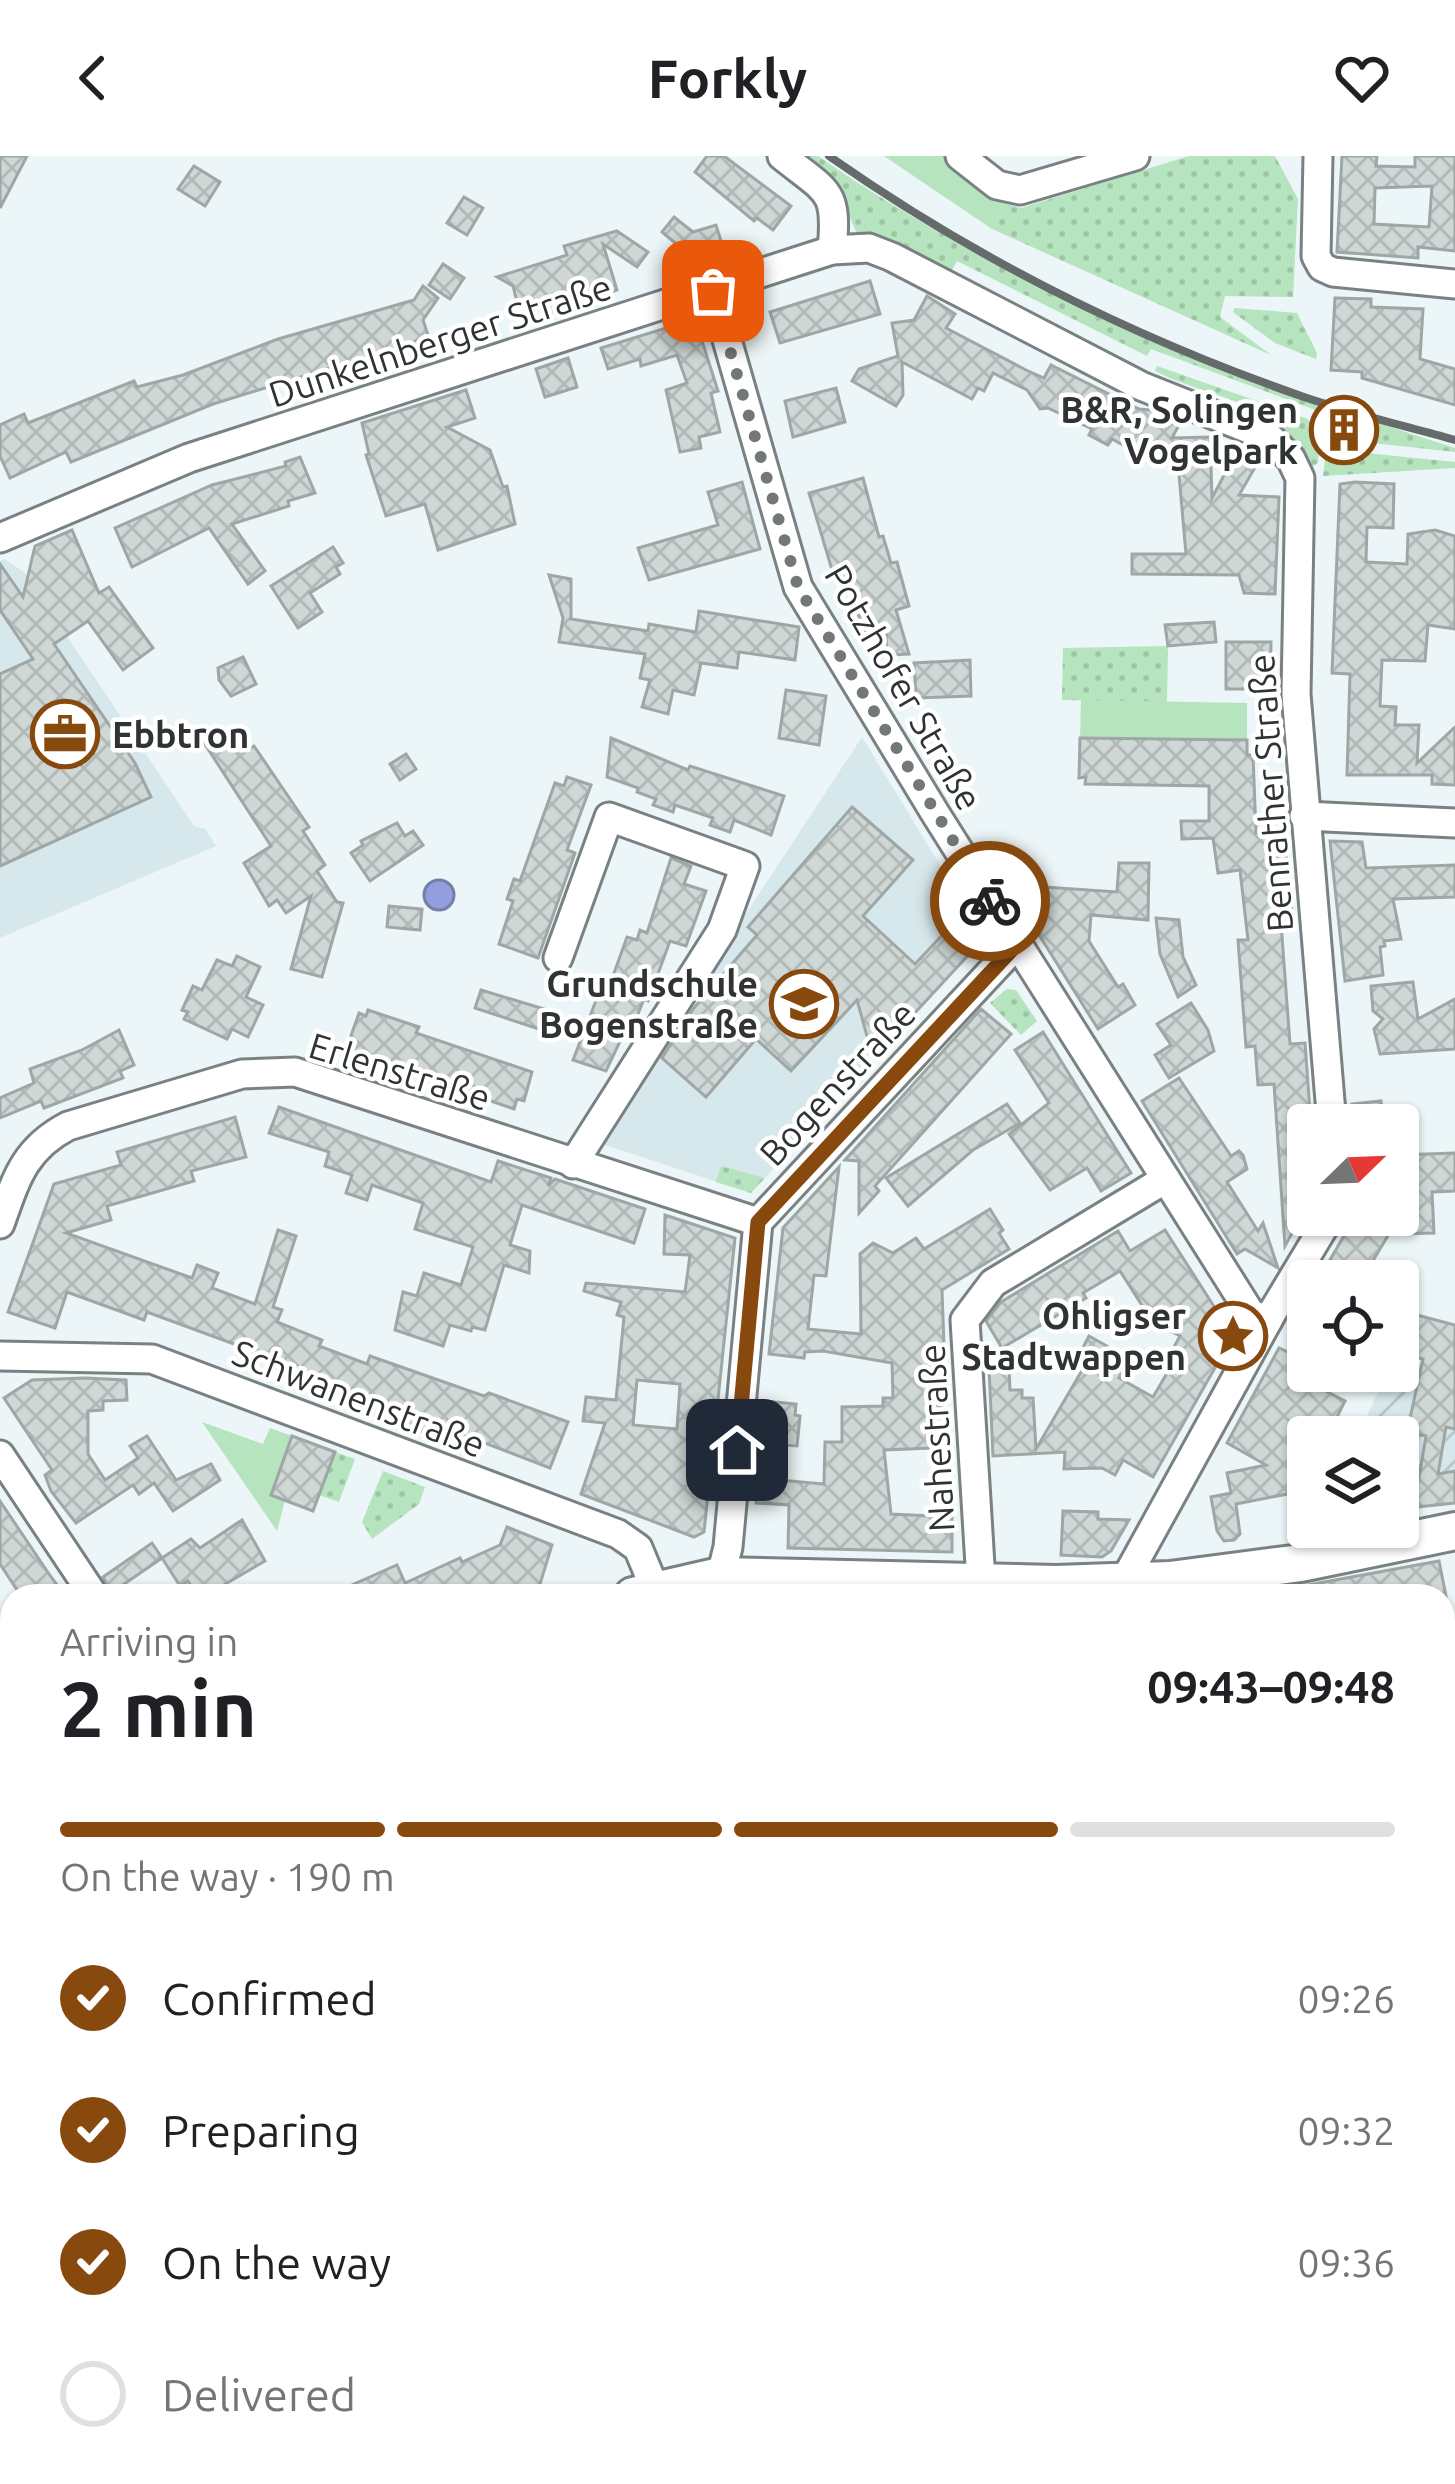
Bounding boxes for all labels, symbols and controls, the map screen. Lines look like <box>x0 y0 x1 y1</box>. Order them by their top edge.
icon: back <box>60 45 126 111</box>
icon: heart <box>1329 45 1395 111</box>
text: Forkly <box>648 48 807 108</box>
pin <box>662 240 764 342</box>
icon: bag <box>680 258 746 324</box>
street label: Dunkelnberger Straße <box>264 265 616 415</box>
place label: B&R, Solingen Vogelpark <box>1060 389 1298 471</box>
building icon: B&R, Solingen Vogelpark <box>1309 395 1379 465</box>
street label: Potzhofer Straße <box>817 557 991 817</box>
street label: Benrather Straße <box>1240 653 1300 933</box>
office icon: Ebbtron <box>30 699 100 769</box>
place label: Ebbtron <box>112 714 249 755</box>
courier <box>930 841 1050 961</box>
icon: bike <box>957 868 1023 934</box>
place label: Grundschule Bogenstraße <box>539 963 758 1045</box>
school or university icon: Grundschule Bogenstraße <box>769 969 839 1039</box>
street label: Bogenstraße <box>751 993 923 1173</box>
street label: Erlenstraße <box>305 1024 495 1118</box>
north arrow <box>1287 1104 1419 1236</box>
map controls <box>1287 1104 1419 1548</box>
button: locate <box>1287 1260 1419 1392</box>
place label: Ohligser Stadtwappen <box>961 1295 1186 1377</box>
place icon: Ohligser Stadtwappen <box>1198 1301 1268 1371</box>
street label: Schwanenstraße <box>227 1331 491 1465</box>
street label: Nahestraße <box>911 1343 961 1533</box>
pin <box>686 1399 788 1501</box>
button: layers <box>1287 1416 1419 1548</box>
icon: home <box>704 1417 770 1483</box>
text: Arriving in <box>60 1620 238 1663</box>
text: 09:43–09:48 <box>1147 1661 1395 1712</box>
text: 2 min <box>60 1664 257 1752</box>
text: On the way · 190 m <box>60 1855 395 1898</box>
icon: check <box>60 1965 126 2031</box>
text: Confirmed <box>162 1973 377 2024</box>
text: 09:26 <box>1297 1977 1395 2020</box>
icon: check <box>60 2097 126 2163</box>
text: Preparing <box>162 2105 360 2156</box>
text: 09:32 <box>1297 2109 1395 2152</box>
icon: check <box>60 2229 126 2295</box>
text: On the way <box>162 2237 391 2288</box>
text: 09:36 <box>1297 2241 1395 2284</box>
text: Delivered <box>162 2369 356 2420</box>

